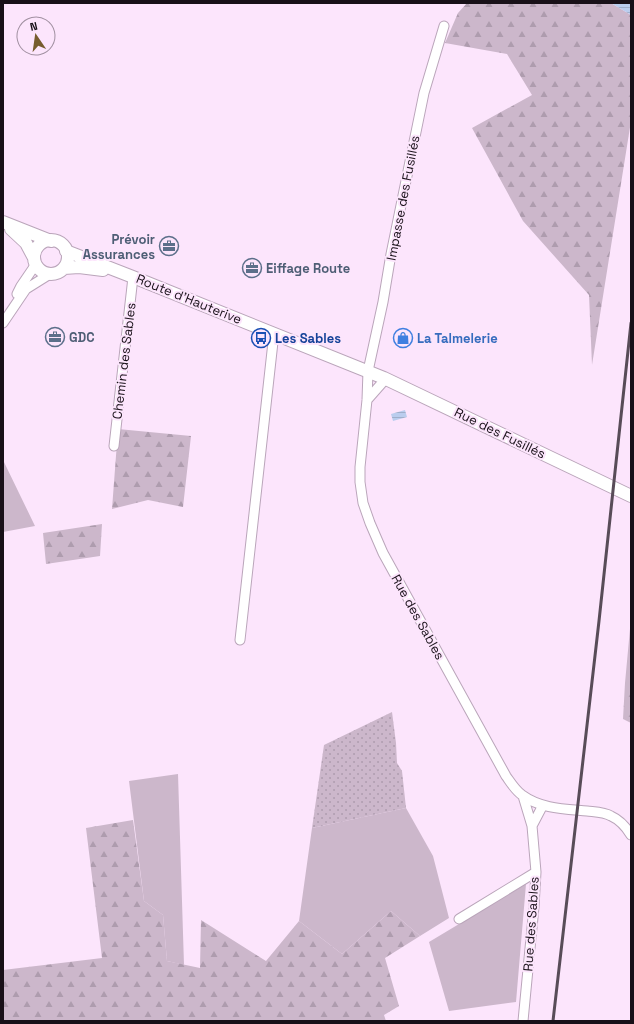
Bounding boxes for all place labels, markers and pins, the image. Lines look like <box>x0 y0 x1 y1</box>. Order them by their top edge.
place label: Prévoir Assurances <box>83 231 155 263</box>
office icon: Prévoir Assurances <box>158 235 180 257</box>
office icon: Eiffage Route <box>241 257 263 279</box>
place label: Eiffage Route <box>266 260 350 277</box>
office icon: GDC <box>44 326 66 348</box>
bus stop icon: Les Sables <box>250 327 272 349</box>
shop icon: La Talmelerie <box>392 327 414 349</box>
place label: GDC <box>69 329 95 346</box>
place label: Les Sables <box>275 330 341 347</box>
place label: La Talmelerie <box>417 330 498 347</box>

